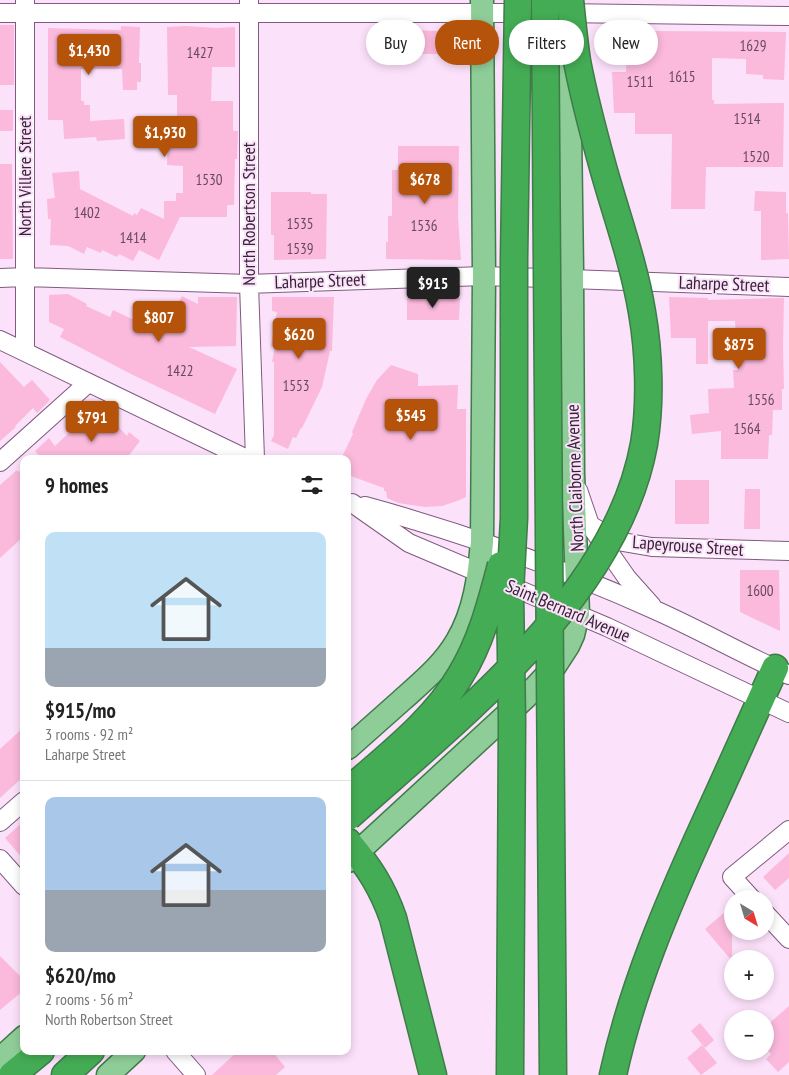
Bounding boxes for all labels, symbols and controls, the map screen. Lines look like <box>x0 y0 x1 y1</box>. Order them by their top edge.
chip: Buy <box>366 20 425 65</box>
chip: Rent <box>435 20 499 65</box>
chip: Filters <box>509 20 584 65</box>
chip: New <box>594 20 658 65</box>
pin: $1,430 <box>48 34 130 76</box>
house number: 1629 <box>739 36 767 55</box>
text: $1,430 <box>68 40 110 60</box>
house number: 1427 <box>186 43 214 62</box>
house number: 1615 <box>668 67 696 86</box>
house number: 1511 <box>626 72 654 91</box>
house number: 1514 <box>733 109 761 128</box>
street label: North Villere Street <box>13 116 36 236</box>
pin: $1,930 <box>124 116 206 158</box>
text: $1,930 <box>144 122 186 142</box>
street label: North Robertson Street <box>237 142 260 286</box>
house number: 1520 <box>742 147 770 166</box>
pin: $678 <box>395 162 455 205</box>
text: $678 <box>410 169 440 189</box>
house number: 1530 <box>195 170 223 189</box>
house number: 1402 <box>73 203 101 222</box>
house number: 1535 <box>286 214 314 233</box>
house number: 1536 <box>410 216 438 235</box>
house number: 1414 <box>119 228 147 247</box>
house number: 1539 <box>286 239 314 258</box>
pin: $915 <box>403 266 463 309</box>
street label: Laharpe Street <box>274 267 366 294</box>
street label: Laharpe Street <box>678 270 770 297</box>
text: $915 <box>418 273 448 293</box>
pin: $807 <box>129 300 189 343</box>
text: $807 <box>144 307 174 327</box>
pin: $620 <box>269 318 329 360</box>
text: $620 <box>284 324 314 344</box>
pin: $875 <box>709 328 769 370</box>
text: $875 <box>724 334 754 354</box>
house number: 1422 <box>166 361 194 380</box>
house number: 1553 <box>282 376 310 395</box>
house number: 1556 <box>747 390 775 409</box>
pin: $545 <box>381 398 441 441</box>
pin: $791 <box>62 400 122 443</box>
street label: North Claiborne Avenue <box>560 404 589 552</box>
text: $545 <box>396 405 426 425</box>
text: $791 <box>77 407 107 427</box>
house number: 1564 <box>733 419 761 438</box>
icon: filters <box>298 471 326 499</box>
text: 9 homes <box>45 472 108 499</box>
street label: Lapeyrouse Street <box>632 530 744 561</box>
icon: home <box>141 564 231 654</box>
street label: Saint Bernard Avenue <box>502 574 634 647</box>
house number: 1600 <box>746 581 774 600</box>
text: $915/mo <box>45 697 116 724</box>
text: 3 rooms · 92 m² <box>45 724 133 744</box>
text: Laharpe Street <box>45 744 126 764</box>
icon: home <box>141 830 231 920</box>
north arrow <box>724 890 774 940</box>
map controls <box>724 890 774 1060</box>
button: + <box>724 950 774 1000</box>
text: $620/mo <box>45 962 116 989</box>
text: 2 rooms · 56 m² <box>45 989 133 1009</box>
text: North Robertson Street <box>45 1009 173 1029</box>
button: − <box>724 1010 774 1060</box>

